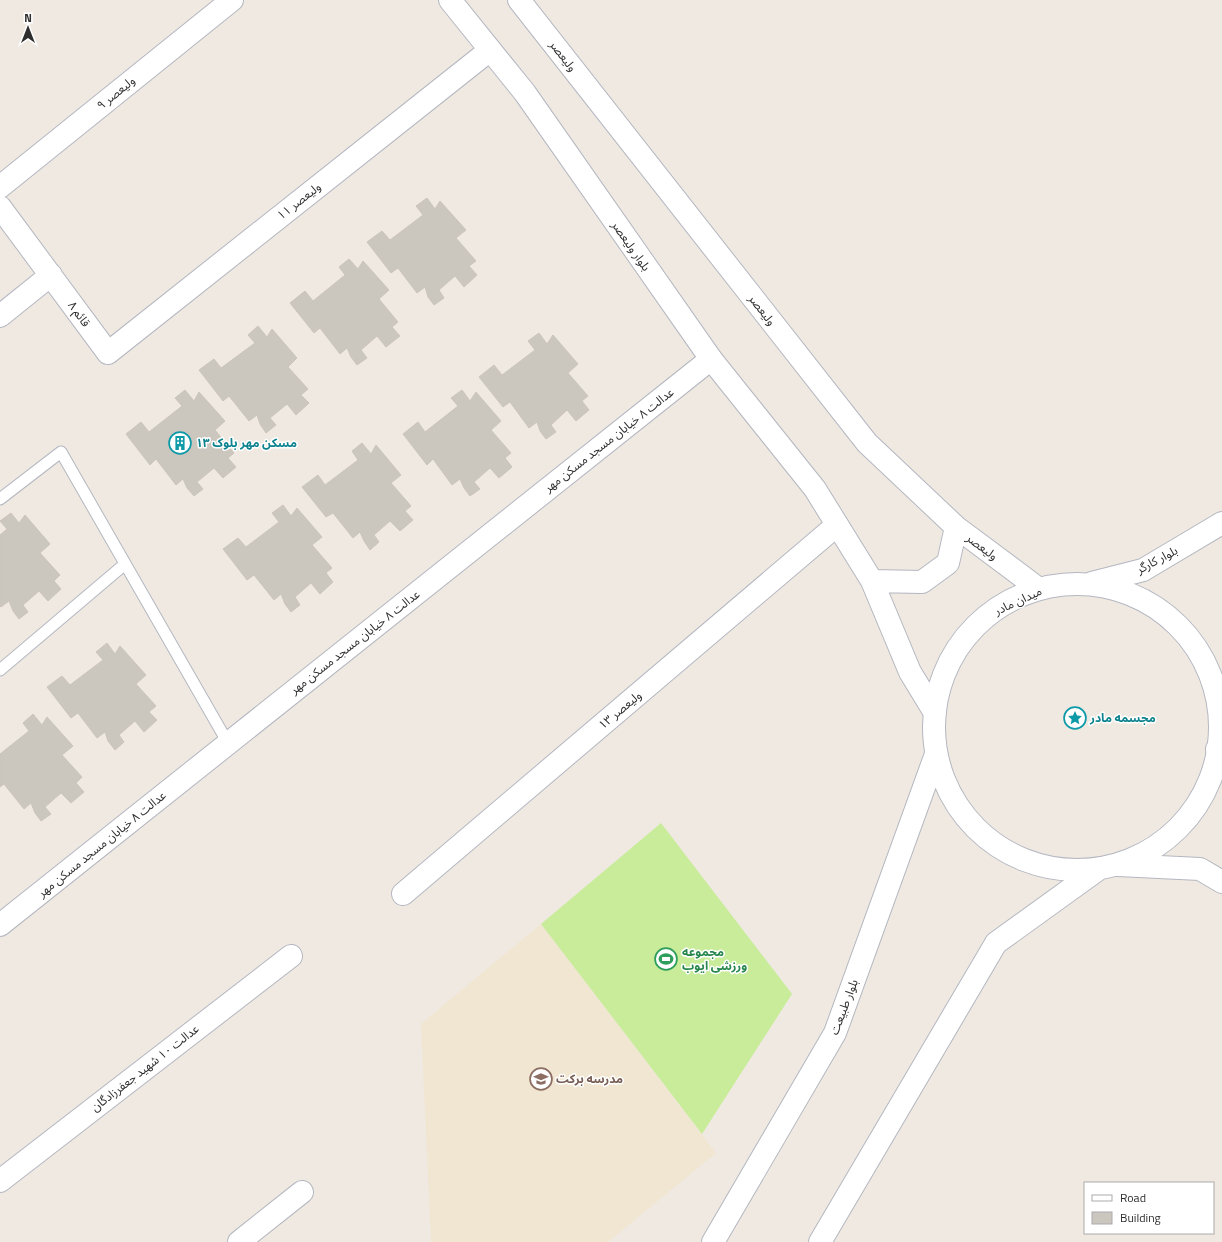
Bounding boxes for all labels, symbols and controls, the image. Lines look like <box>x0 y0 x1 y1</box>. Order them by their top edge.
north arrow <box>8 8 48 48</box>
text: N <box>24 10 32 26</box>
street label: ولیعصر <box>544 35 582 75</box>
street label: ولیعصر ۹ <box>92 71 139 114</box>
street label: ولیعصر ۱۱ <box>272 177 325 224</box>
street label: بلوار ولیعصر <box>606 216 656 275</box>
street label: ولیعصر <box>743 289 781 329</box>
street label: قائم ۸ <box>63 297 95 331</box>
street label: عدالت ۸ خیابان مسجد مسکن مهر <box>539 383 678 497</box>
building icon: مسکن مهر بلوک ۱۳ <box>167 430 193 456</box>
place label: مسکن مهر بلوک ۱۳ <box>196 433 297 452</box>
street label: ولیعصر <box>962 528 1002 565</box>
street label: بلوار کارگر <box>1132 541 1181 579</box>
street label: میدان مادر <box>990 581 1045 620</box>
street label: عدالت ۸ خیابان مسجد مسکن مهر <box>285 585 424 699</box>
street label: ولیعصر ۱۳ <box>594 686 646 734</box>
place icon: مجسمه مادر <box>1062 705 1088 731</box>
place label: مجسمه مادر <box>1089 708 1156 727</box>
street label: عدالت ۸ خیابان مسجد مسکن مهر <box>33 786 170 902</box>
place label: مجموعه ورزشی ایوب <box>682 942 747 975</box>
sports icon: مجموعه ورزشی ایوب <box>653 946 679 972</box>
street label: بلوار طبیعت <box>824 976 863 1038</box>
street label: عدالت ۱۰ شهید جعفرزادگان <box>86 1019 203 1116</box>
school or university icon: مدرسه برکت <box>528 1066 554 1092</box>
place label: مدرسه برکت <box>556 1069 623 1088</box>
legend <box>1084 1182 1214 1234</box>
text: Road <box>1120 1188 1146 1207</box>
text: Building <box>1120 1208 1161 1227</box>

